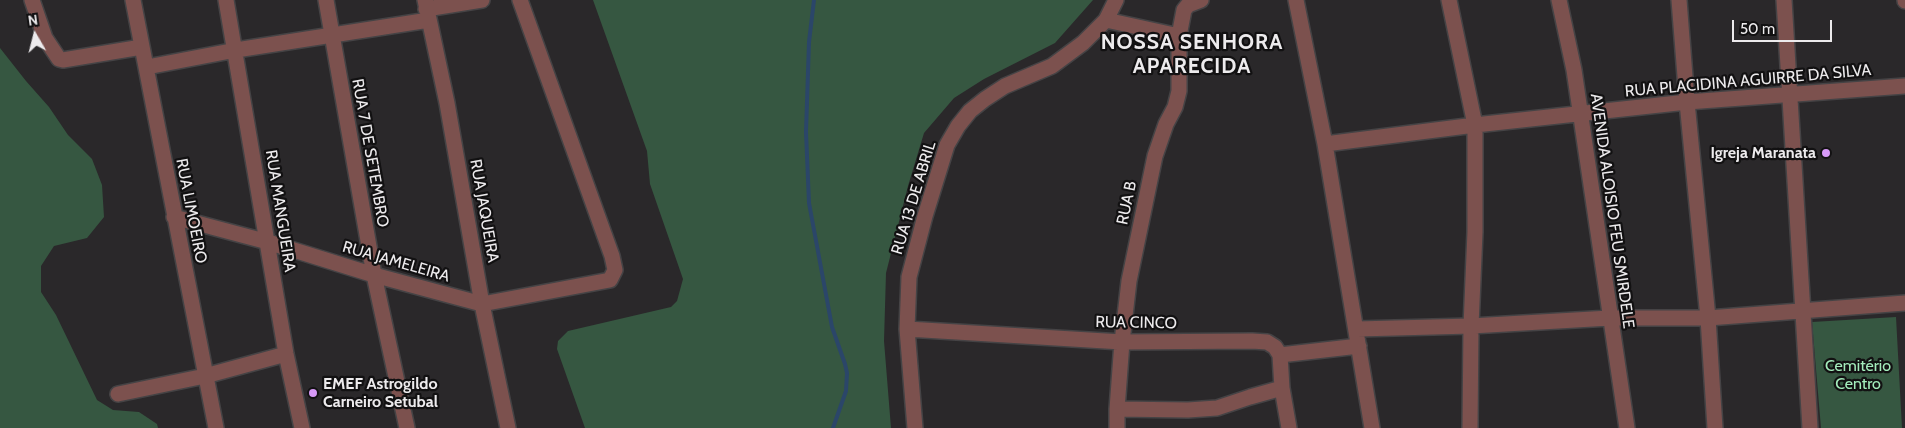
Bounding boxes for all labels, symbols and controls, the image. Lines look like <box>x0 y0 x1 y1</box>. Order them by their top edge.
north arrow <box>10 10 60 60</box>
scale bar <box>1735 10 1835 42</box>
text: N <box>27 11 39 30</box>
text: 50 m <box>1740 20 1775 38</box>
district label: NOSSA SENHORA APARECIDA <box>1099 30 1285 80</box>
street label: RUA PLACIDINA AGUIRRE DA SILVA <box>1624 61 1872 101</box>
street label: RUA 7 DE SETEMBRO <box>348 77 392 229</box>
street label: AVENIDA ALOISIO FEU SMIRDELE <box>1586 92 1638 330</box>
street label: RUA 13 DE ABRIL <box>888 139 940 257</box>
place label: Igreja Maranata <box>1710 143 1816 163</box>
marker: Igreja Maranata <box>1820 147 1832 159</box>
street label: RUA MANGUEIRA <box>261 149 299 273</box>
street label: RUA LIMOEIRO <box>171 157 211 265</box>
street label: RUA JAQUEIRA <box>465 158 503 264</box>
street label: RUA B <box>1113 179 1141 227</box>
street label: RUA JAMELEIRA <box>340 238 452 286</box>
street label: RUA CINCO <box>1095 313 1177 333</box>
park label: Cemitério Centro <box>1825 356 1891 394</box>
place label: EMEF Astrogildo Carneiro Setubal <box>323 374 438 412</box>
marker: EMEF Astrogildo Carneiro Setubal <box>307 387 319 399</box>

